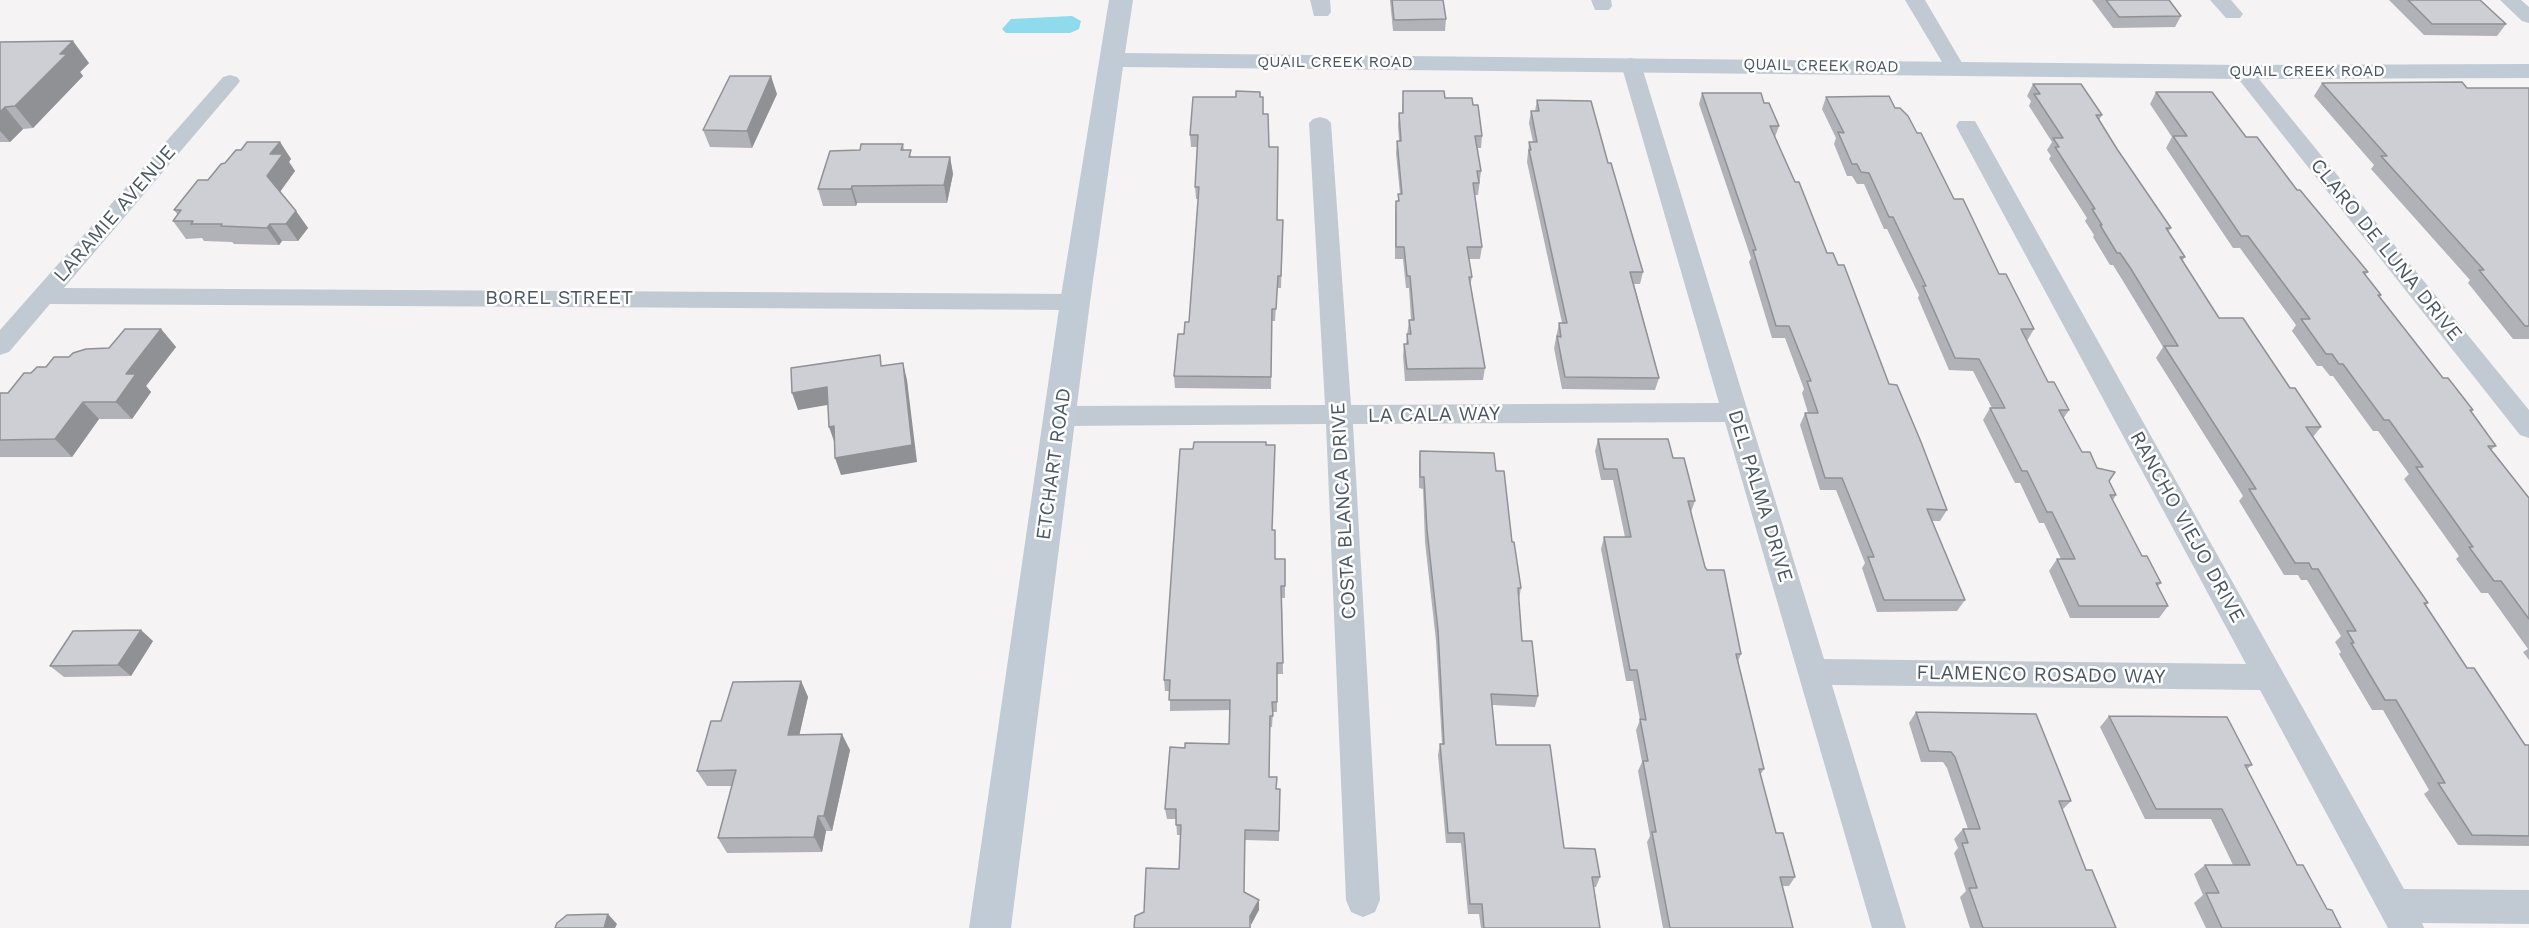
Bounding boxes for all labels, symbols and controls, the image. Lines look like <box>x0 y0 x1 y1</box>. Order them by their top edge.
street label: QUAIL CREEK ROAD <box>1257 52 1413 72</box>
street label: QUAIL CREEK ROAD <box>1743 55 1899 77</box>
street label: QUAIL CREEK ROAD <box>2229 61 2385 81</box>
street label: LARAMIE AVENUE <box>49 141 181 287</box>
street label: CLARO DE LUNA DRIVE <box>2305 154 2467 346</box>
street label: BOREL STREET <box>485 286 633 310</box>
street label: ETCHART ROAD <box>1031 387 1077 541</box>
street label: COSTA BLANCA DRIVE <box>1326 402 1362 620</box>
street label: LA CALA WAY <box>1367 402 1501 428</box>
street label: DEL PALMA DRIVE <box>1722 407 1798 585</box>
street label: RANCHO VIEJO DRIVE <box>2124 427 2250 627</box>
street label: FLAMENCO ROSADO WAY <box>1916 661 2166 689</box>

